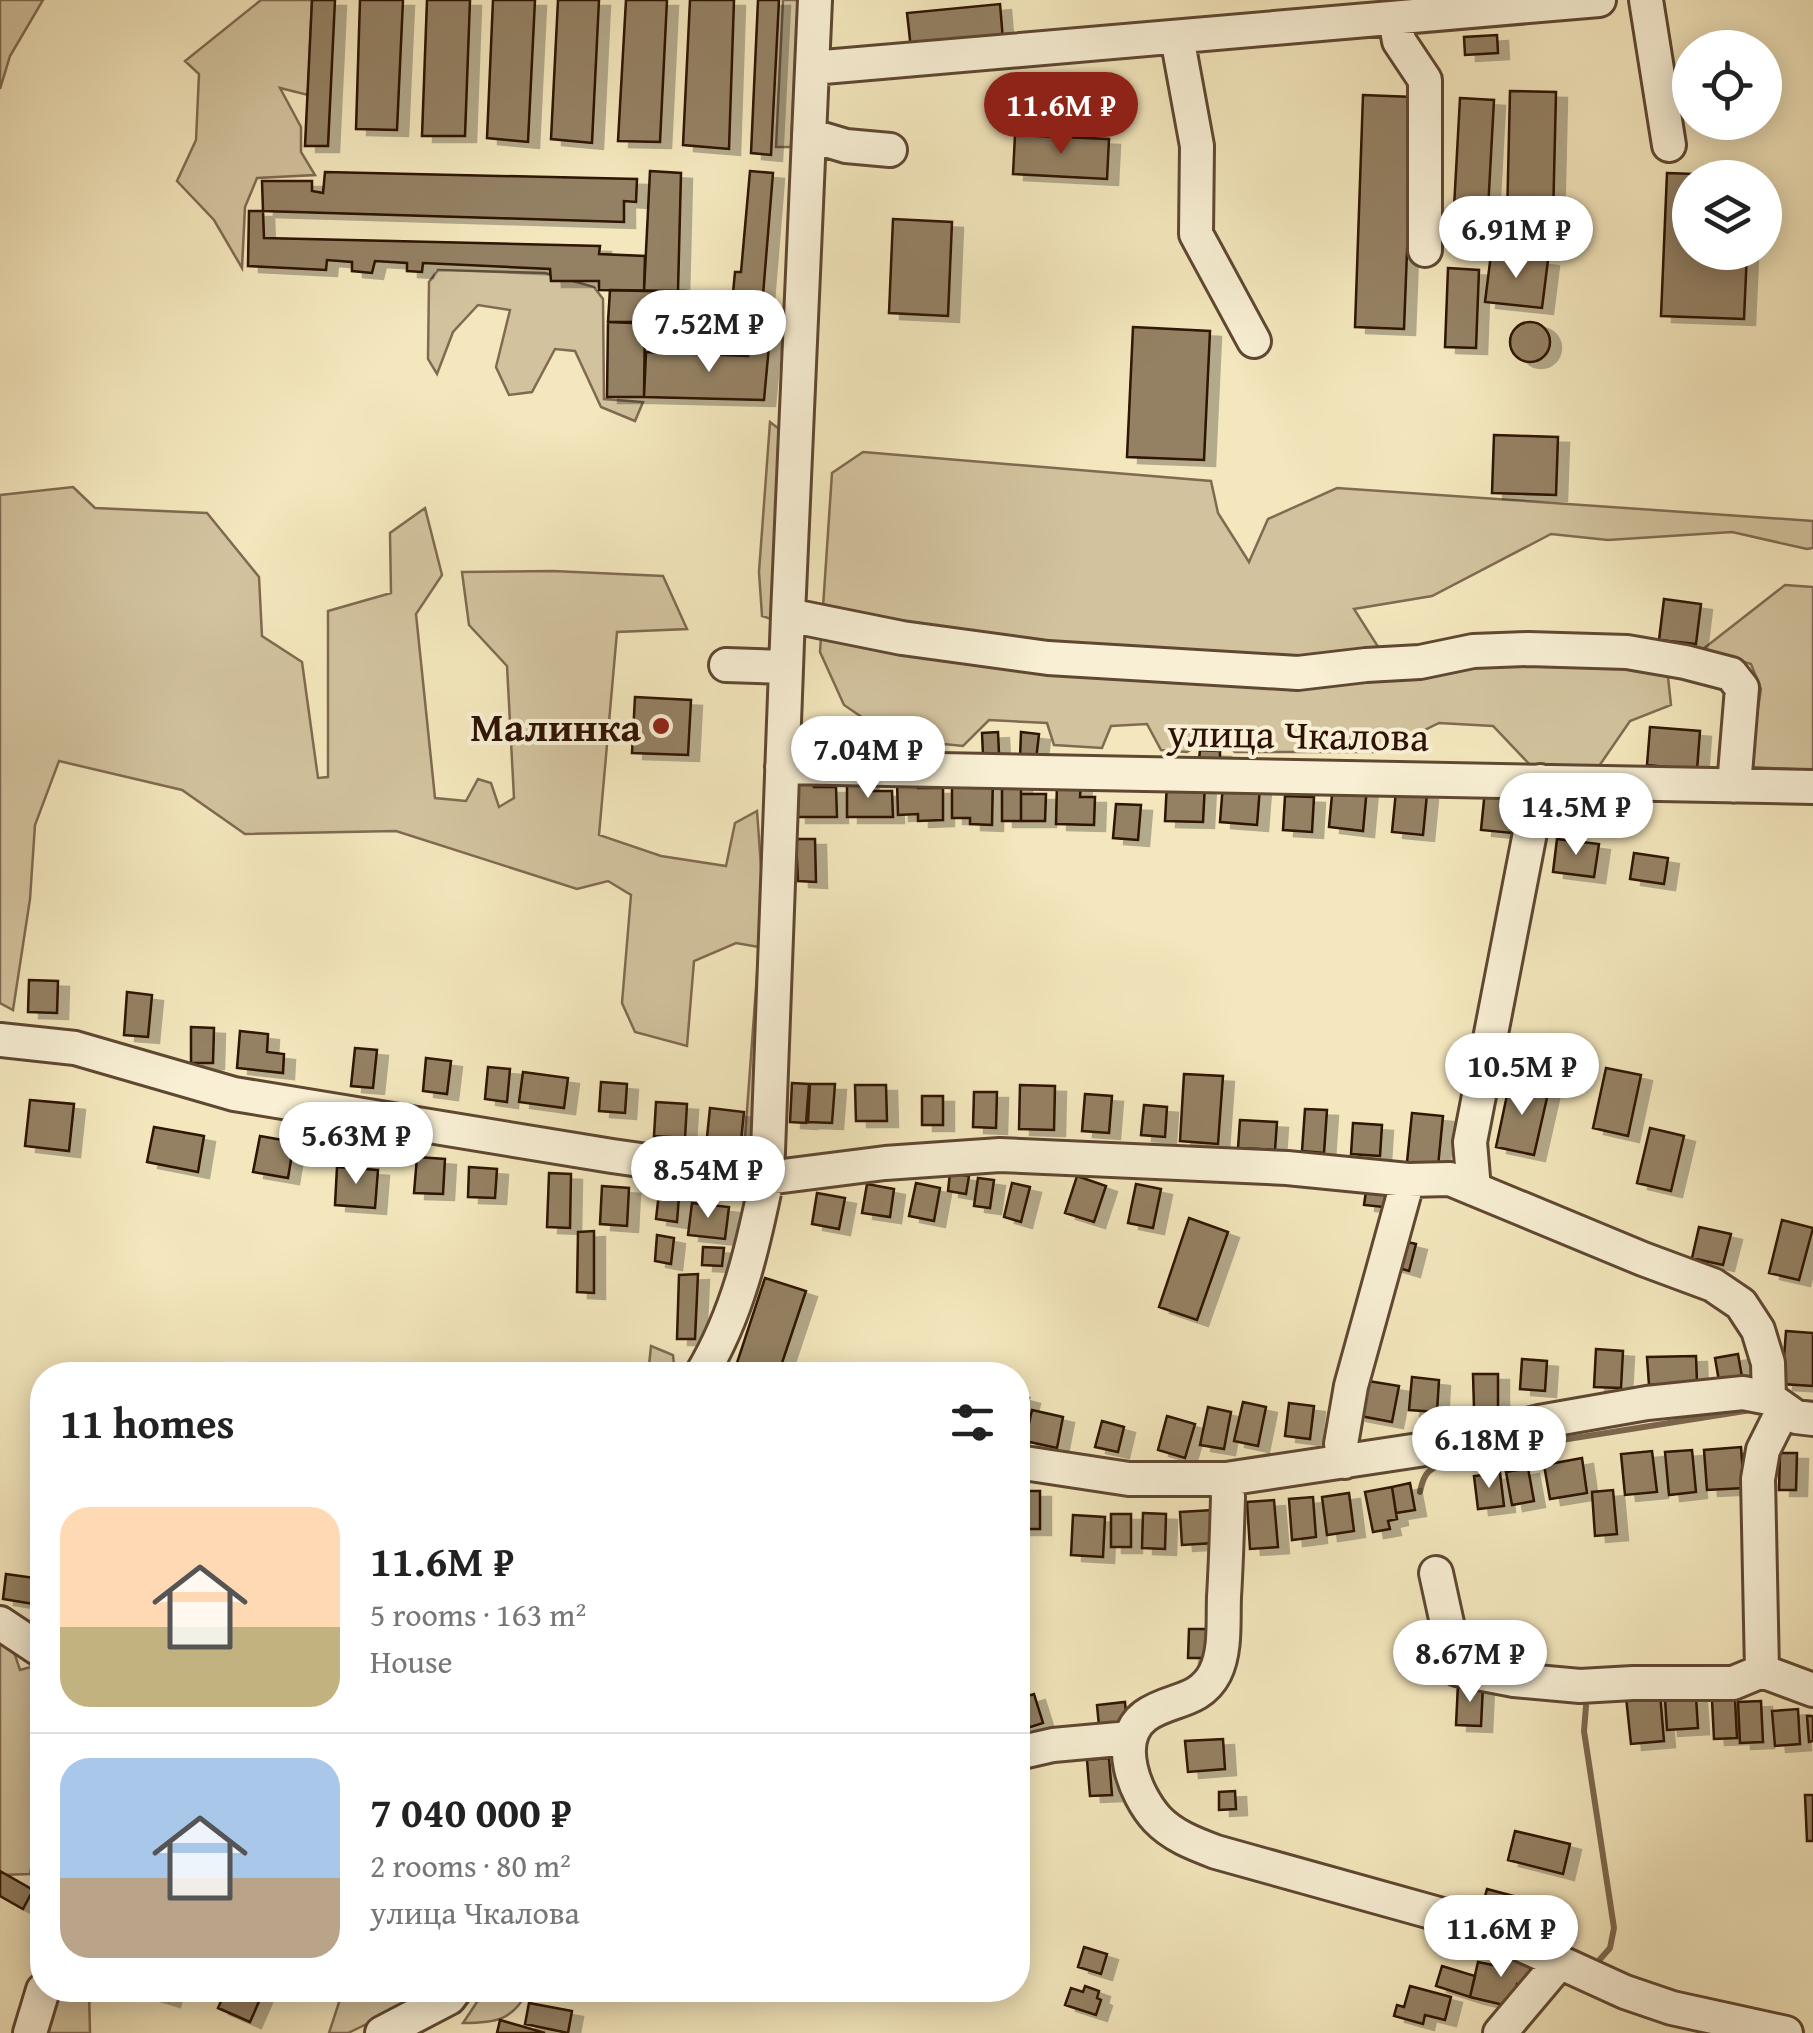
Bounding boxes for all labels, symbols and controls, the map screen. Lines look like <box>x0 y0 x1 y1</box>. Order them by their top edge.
map controls <box>1672 30 1782 270</box>
button: locate <box>1672 30 1782 140</box>
pin: 11.6M ₽ <box>969 72 1153 157</box>
text: 11.6M ₽ <box>1006 81 1116 128</box>
button: layers <box>1672 160 1782 270</box>
pin: 6.91M ₽ <box>1424 196 1608 281</box>
text: 6.91M ₽ <box>1461 205 1571 252</box>
pin: 7.52M ₽ <box>617 290 801 375</box>
text: 7.52M ₽ <box>654 299 764 346</box>
place label: Малинка <box>470 697 641 756</box>
street label: улица Чкалова <box>1165 702 1430 766</box>
marker: Малинка <box>650 715 672 737</box>
pin: 7.04M ₽ <box>776 716 960 801</box>
text: 7.04M ₽ <box>813 725 923 772</box>
pin: 14.5M ₽ <box>1484 773 1668 858</box>
text: 14.5M ₽ <box>1521 782 1631 829</box>
pin: 10.5M ₽ <box>1430 1033 1614 1118</box>
text: 10.5M ₽ <box>1467 1042 1577 1089</box>
pin: 5.63M ₽ <box>264 1102 448 1187</box>
text: 5.63M ₽ <box>301 1111 411 1158</box>
pin: 8.54M ₽ <box>616 1136 800 1221</box>
text: 8.54M ₽ <box>653 1145 763 1192</box>
text: 11 homes <box>60 1392 235 1453</box>
icon: filters <box>945 1395 1000 1450</box>
pin: 6.18M ₽ <box>1397 1406 1581 1491</box>
text: 6.18M ₽ <box>1434 1415 1544 1462</box>
text: 11.6M ₽ <box>370 1530 514 1591</box>
icon: home <box>140 1547 260 1667</box>
text: 5 rooms · 163 m² <box>370 1591 586 1638</box>
pin: 8.67M ₽ <box>1378 1620 1562 1705</box>
text: 8.67M ₽ <box>1415 1629 1525 1676</box>
text: House <box>370 1638 453 1685</box>
text: 7 040 000 ₽ <box>370 1781 572 1842</box>
icon: home <box>140 1798 260 1918</box>
text: 2 rooms · 80 m² <box>370 1842 571 1889</box>
text: улица Чкалова <box>370 1889 580 1936</box>
pin: 11.6M ₽ <box>1409 1895 1593 1980</box>
text: 11.6M ₽ <box>1446 1904 1556 1951</box>

